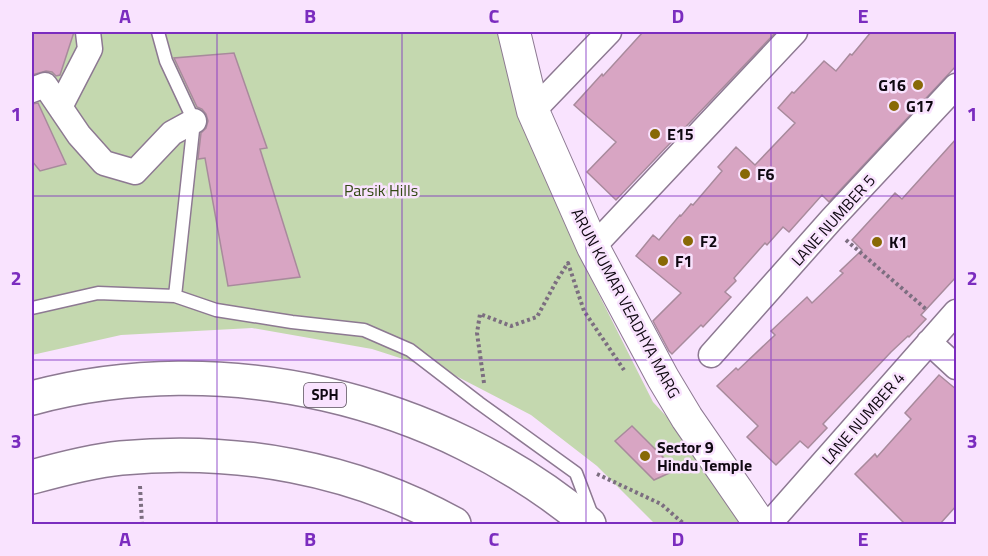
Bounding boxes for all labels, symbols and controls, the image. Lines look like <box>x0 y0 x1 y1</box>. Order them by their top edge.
text: A <box>119 0 131 31</box>
text: B <box>304 0 316 31</box>
text: C <box>489 0 500 31</box>
text: D <box>672 0 684 31</box>
text: E <box>857 0 869 31</box>
place label: G16 <box>878 73 906 97</box>
marker: G16 <box>911 78 925 92</box>
place label: G17 <box>906 94 934 118</box>
text: 1 <box>10 98 22 129</box>
text: 1 <box>966 98 978 129</box>
marker: G17 <box>887 99 901 113</box>
place label: E15 <box>667 122 694 146</box>
marker: E15 <box>648 127 662 141</box>
place label: F6 <box>757 162 774 186</box>
marker: F6 <box>738 167 752 181</box>
street label: LANE NUMBER 5 <box>785 169 881 271</box>
park label: Parsik Hills <box>344 178 418 202</box>
street label: ARUN KUMAR VEADHYA MARG <box>566 204 686 402</box>
place label: F2 <box>700 229 717 253</box>
place label: K1 <box>889 230 907 254</box>
marker: F2 <box>681 234 695 248</box>
marker: K1 <box>870 235 884 249</box>
place label: F1 <box>675 249 692 273</box>
marker: F1 <box>656 254 670 268</box>
text: 2 <box>10 262 22 293</box>
text: 2 <box>966 262 978 293</box>
street label: LANE NUMBER 4 <box>816 366 910 470</box>
road number: SPH <box>304 383 346 407</box>
text: 3 <box>10 425 22 456</box>
text: 3 <box>966 425 978 456</box>
place label: Sector 9 Hindu Temple <box>657 435 752 477</box>
marker: Sector 9 Hindu Temple <box>638 449 652 463</box>
text: A <box>119 523 131 554</box>
text: B <box>304 523 316 554</box>
text: C <box>489 523 500 554</box>
text: D <box>672 523 684 554</box>
text: E <box>857 523 869 554</box>

